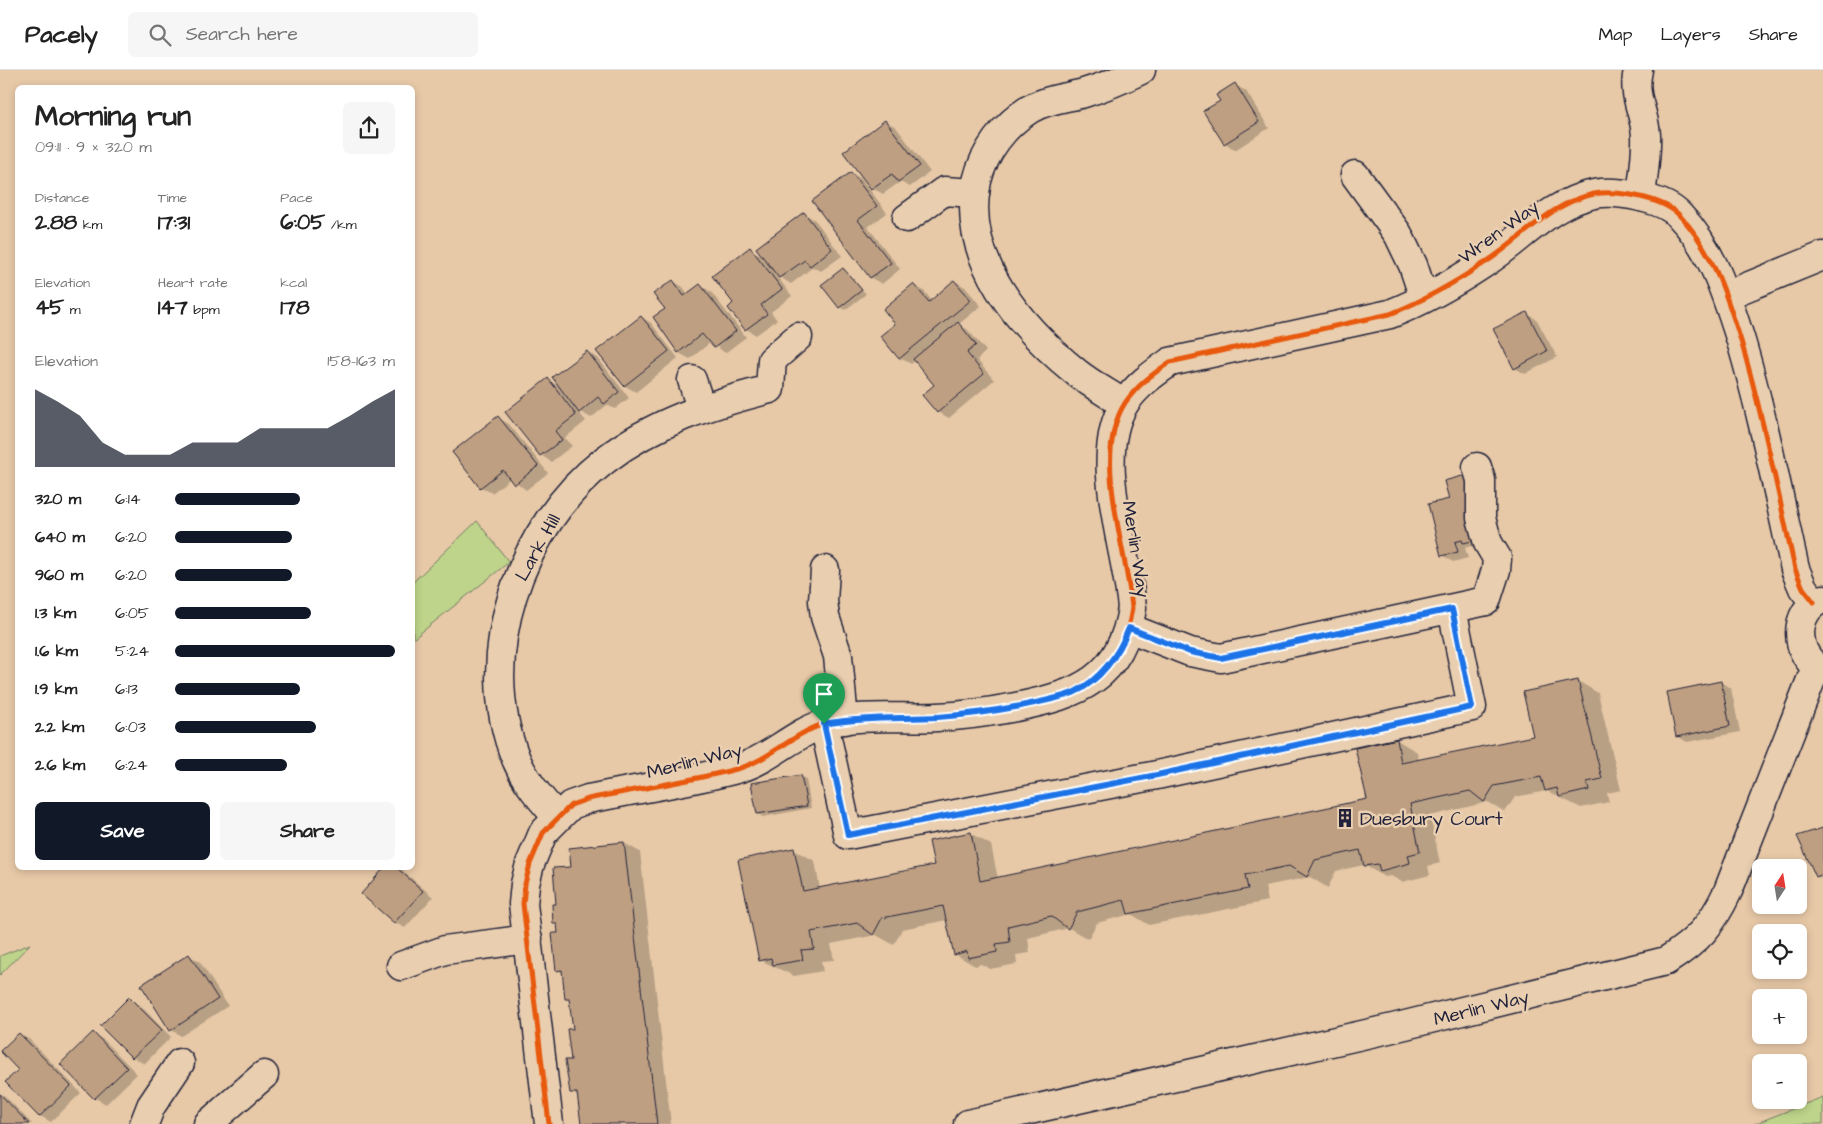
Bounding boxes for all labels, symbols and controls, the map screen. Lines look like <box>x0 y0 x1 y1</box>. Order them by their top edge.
search box <box>128 12 478 57</box>
text: Pacely <box>25 18 98 52</box>
icon: search <box>146 21 174 49</box>
text: Search here <box>186 21 298 48</box>
text: Map <box>1598 22 1632 47</box>
text: Layers <box>1660 22 1721 47</box>
text: Share <box>1749 22 1798 47</box>
text: Morning run <box>35 97 191 136</box>
button: share <box>343 102 395 154</box>
text: 09:11 · 9 × 320 m <box>35 136 152 158</box>
text: Distance <box>35 188 89 208</box>
text: Time <box>158 188 187 208</box>
text: Pace <box>280 188 313 208</box>
street label: Wren Way <box>1453 193 1546 271</box>
text: 2.88 <box>35 208 77 237</box>
text: 17:31 <box>158 208 190 237</box>
text: 6:05 <box>280 208 325 237</box>
text: km <box>77 215 102 235</box>
text: /km <box>325 215 357 235</box>
text: Elevation <box>35 273 90 293</box>
text: Heart rate <box>158 273 228 293</box>
text: kcal <box>280 273 307 293</box>
text: 45 <box>35 293 64 322</box>
text: 147 <box>158 293 188 322</box>
text: 178 <box>280 293 310 322</box>
text: m <box>64 300 81 320</box>
text: bpm <box>188 300 220 320</box>
text: Elevation <box>35 350 98 372</box>
text: 158–163 m <box>327 350 395 372</box>
text: 320 m <box>35 488 81 510</box>
text: 6:14 <box>115 488 141 510</box>
street label: Merlin Way <box>1114 499 1157 600</box>
street label: Lark Hill <box>509 509 568 586</box>
text: 640 m <box>35 526 85 548</box>
text: 6:20 <box>115 526 147 548</box>
text: 960 m <box>35 564 83 586</box>
text: 6:20 <box>115 564 147 586</box>
text: 1.3 km <box>35 602 76 624</box>
text: 6:05 <box>115 602 149 624</box>
text: 1.6 km <box>35 640 78 662</box>
text: 5:24 <box>115 640 149 662</box>
pin <box>803 673 845 724</box>
text: 1.9 km <box>35 678 77 700</box>
text: 6:13 <box>115 678 138 700</box>
icon: arrive <box>810 680 838 708</box>
text: 2.2 km <box>35 716 84 738</box>
text: 6:03 <box>115 716 146 738</box>
street label: Merlin Way <box>644 736 746 787</box>
text: 2.6 km <box>35 754 85 776</box>
text: 6:24 <box>115 754 148 776</box>
button: Save <box>35 802 210 860</box>
button: Share <box>220 802 395 860</box>
place label: Duesbury Court <box>1360 806 1503 834</box>
building icon: Duesbury Court <box>1334 807 1356 829</box>
north arrow <box>1752 859 1808 914</box>
map controls <box>1752 859 1807 1109</box>
button: locate <box>1752 924 1807 979</box>
street label: Merlin Way <box>1431 983 1533 1034</box>
button: + <box>1752 989 1807 1044</box>
button: − <box>1752 1054 1807 1109</box>

